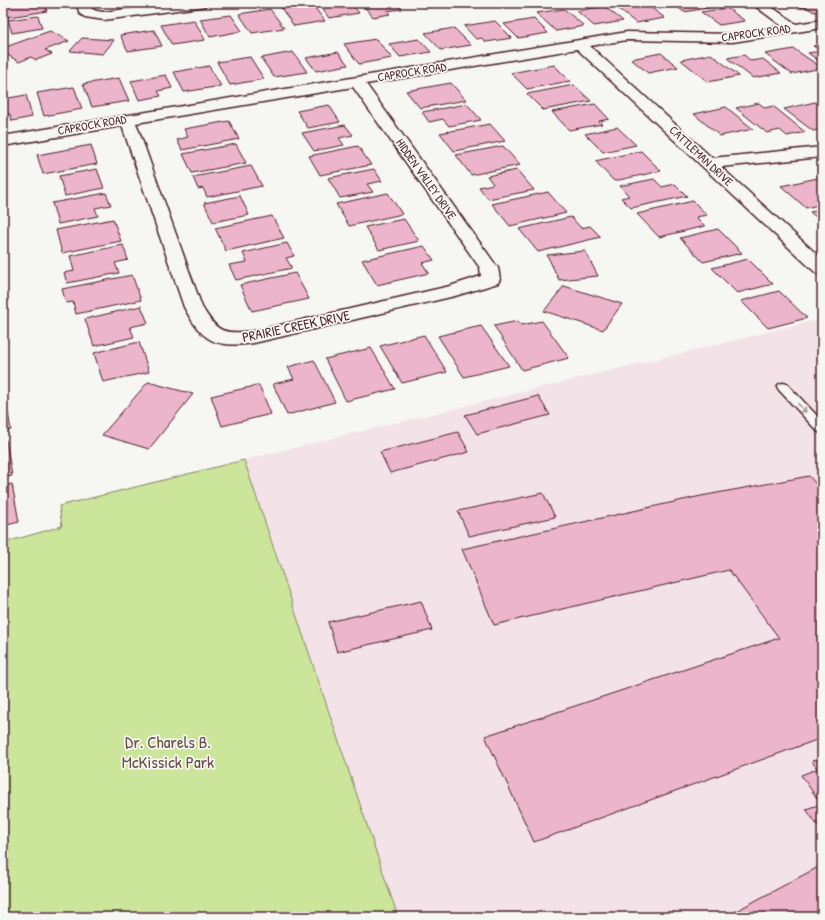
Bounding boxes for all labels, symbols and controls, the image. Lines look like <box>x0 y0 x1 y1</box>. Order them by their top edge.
street label: CAPROCK ROAD <box>720 19 792 46</box>
street label: CAPROCK ROAD <box>376 58 448 85</box>
street label: CAPROCK ROAD <box>56 110 128 139</box>
street label: CATTLEMAN DRIVE <box>666 122 737 190</box>
street label: HIDDEN VALLEY DRIVE <box>392 135 461 223</box>
street label: PRAIRIE CREEK DRIVE <box>240 305 351 346</box>
one-way arrow <box>798 403 807 413</box>
park label: Dr. Charels B. McKissick Park <box>122 730 214 773</box>

